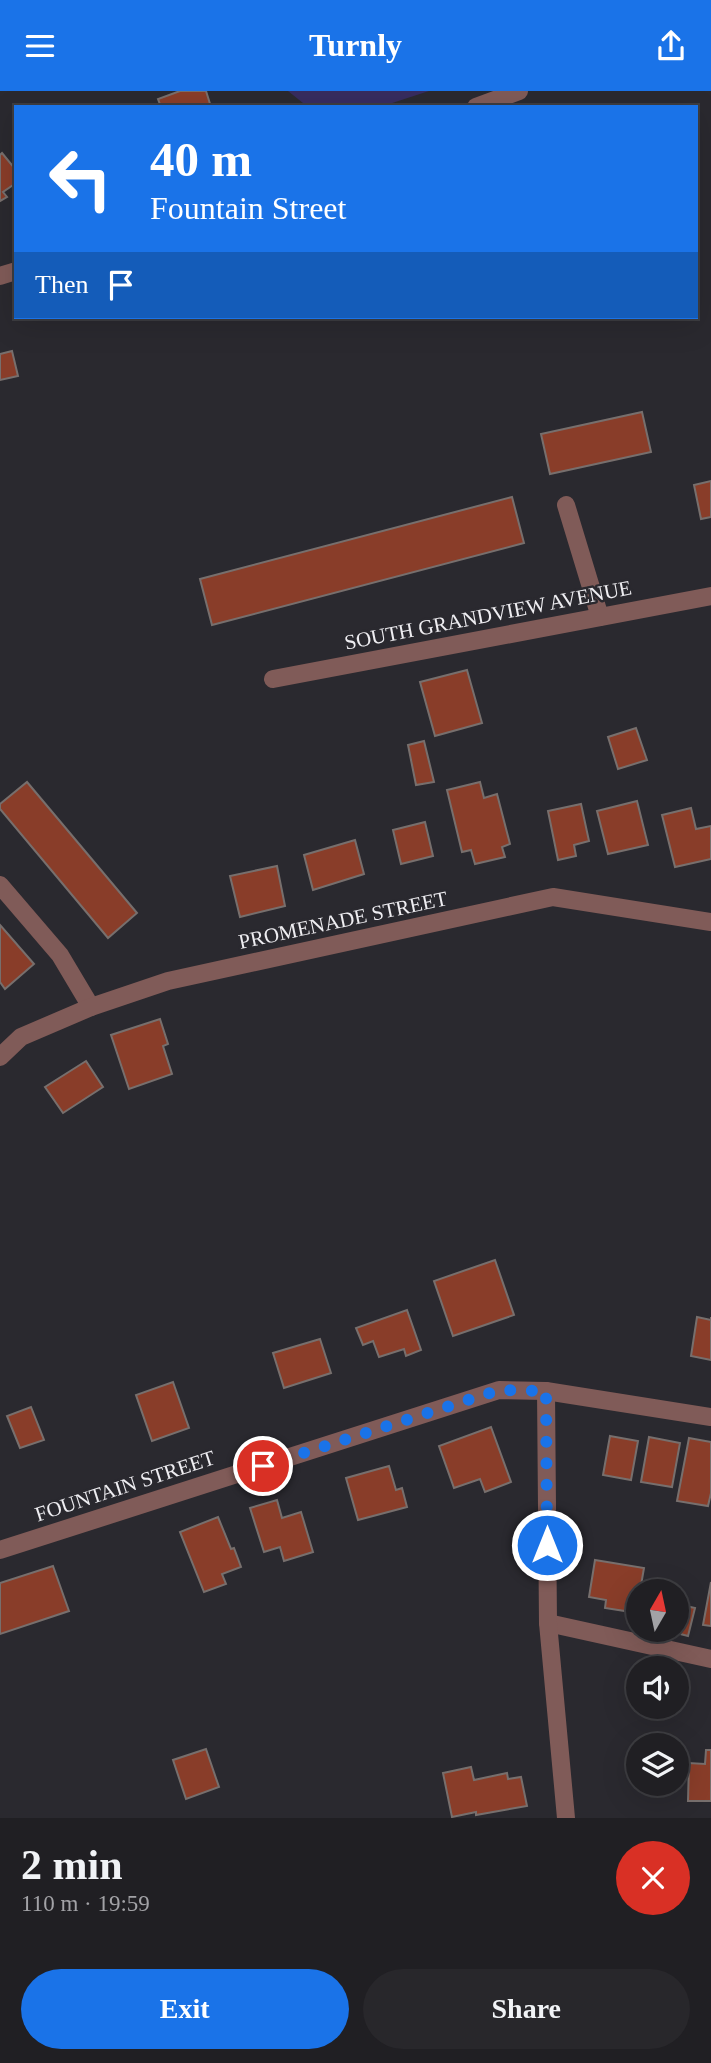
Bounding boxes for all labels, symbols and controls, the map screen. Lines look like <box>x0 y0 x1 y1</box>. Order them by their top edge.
icon: menu <box>21 27 59 65</box>
text: Turnly <box>309 27 402 63</box>
icon: share <box>652 27 690 65</box>
text: 40 m <box>150 132 252 187</box>
icon: left <box>35 133 126 224</box>
text: Fountain Street <box>150 190 346 226</box>
icon: arrive <box>102 266 140 304</box>
text: Then <box>35 270 88 299</box>
street label: SOUTH GRANDVIEW AVENUE <box>342 575 634 655</box>
street label: PROMENADE STREET <box>236 886 450 954</box>
pin <box>233 1436 293 1496</box>
street label: FOUNTAIN STREET <box>32 1446 218 1526</box>
icon: arrive <box>244 1447 282 1485</box>
position arrow <box>510 1508 584 1582</box>
north arrow <box>626 1579 690 1641</box>
map controls <box>626 1579 689 1796</box>
button: sound <box>626 1656 689 1719</box>
button: layers <box>626 1733 689 1796</box>
button: close <box>616 1841 690 1915</box>
text: 2 min <box>21 1842 123 1888</box>
text: 110 m · 19:59 <box>21 1891 150 1916</box>
button: Exit <box>21 1969 349 2049</box>
button: Share <box>363 1969 690 2049</box>

